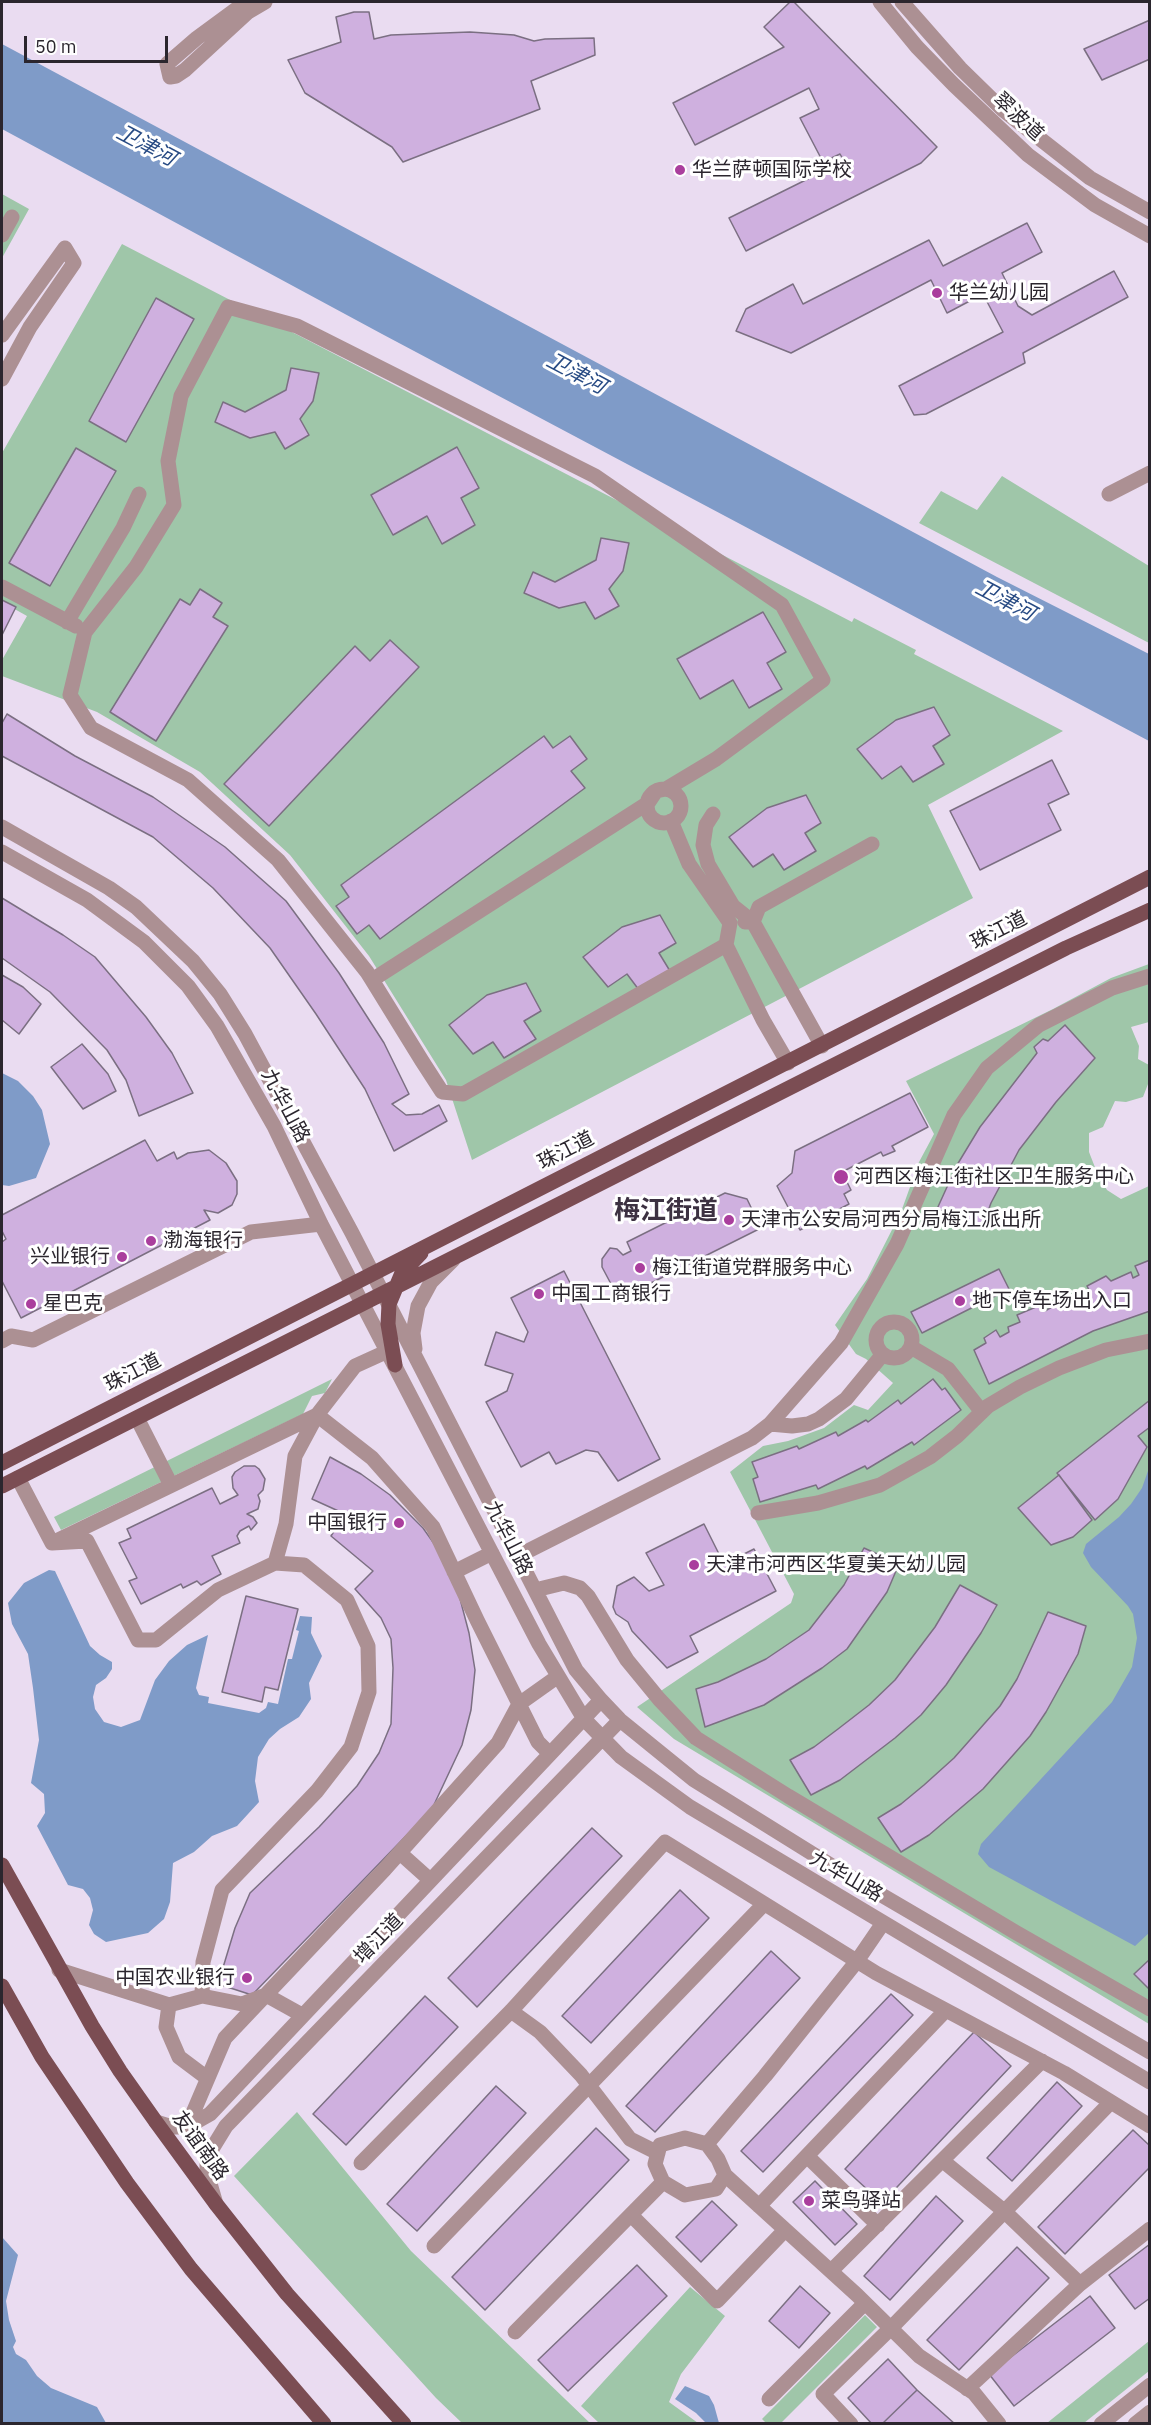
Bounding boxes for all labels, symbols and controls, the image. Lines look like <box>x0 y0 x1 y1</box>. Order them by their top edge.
scale bar <box>27 24 171 62</box>
text: 50 m <box>35 35 77 58</box>
street label: 翠波道 <box>988 88 1048 146</box>
water label: 卫津河 <box>112 120 180 172</box>
place label: 华兰萨顿国际学校 <box>692 158 852 182</box>
marker: 华兰萨顿国际学校 <box>673 163 687 177</box>
place label: 华兰幼儿园 <box>949 281 1049 305</box>
marker: 华兰幼儿园 <box>930 286 944 300</box>
water label: 卫津河 <box>542 348 610 400</box>
water label: 卫津河 <box>971 575 1039 627</box>
street label: 珠江道 <box>967 907 1031 955</box>
street label: 九华山路 <box>256 1065 314 1147</box>
street label: 珠江道 <box>534 1127 598 1175</box>
place label: 河西区梅江街社区卫生服务中心 <box>854 1165 1134 1189</box>
marker: 河西区梅江街社区卫生服务中心 <box>832 1168 850 1186</box>
district label: 梅江街道 <box>614 1195 718 1227</box>
place label: 天津市公安局河西分局梅江派出所 <box>741 1208 1041 1232</box>
marker: 天津市公安局河西分局梅江派出所 <box>722 1213 736 1227</box>
place label: 渤海银行 <box>163 1229 243 1253</box>
marker: 渤海银行 <box>144 1234 158 1248</box>
place label: 兴业银行 <box>30 1245 110 1269</box>
marker: 兴业银行 <box>115 1250 129 1264</box>
place label: 梅江街道党群服务中心 <box>652 1256 852 1280</box>
marker: 梅江街道党群服务中心 <box>633 1261 647 1275</box>
place label: 中国工商银行 <box>551 1282 671 1306</box>
marker: 中国工商银行 <box>532 1287 546 1301</box>
place label: 地下停车场出入口 <box>972 1289 1132 1313</box>
place label: 星巴克 <box>43 1292 103 1316</box>
marker: 地下停车场出入口 <box>953 1294 967 1308</box>
marker: 星巴克 <box>24 1297 38 1311</box>
street label: 珠江道 <box>101 1349 165 1397</box>
street label: 九华山路 <box>479 1497 537 1579</box>
place label: 中国银行 <box>307 1511 387 1535</box>
marker: 中国银行 <box>392 1516 406 1530</box>
place label: 天津市河西区华夏美天幼儿园 <box>706 1553 966 1577</box>
marker: 天津市河西区华夏美天幼儿园 <box>687 1558 701 1572</box>
street label: 九华山路 <box>805 1847 887 1907</box>
street label: 增江道 <box>350 1909 408 1969</box>
place label: 中国农业银行 <box>115 1966 235 1990</box>
marker: 中国农业银行 <box>240 1971 254 1985</box>
street label: 友谊南路 <box>167 2107 233 2185</box>
place label: 菜鸟驿站 <box>821 2189 901 2213</box>
marker: 菜鸟驿站 <box>802 2194 816 2208</box>

